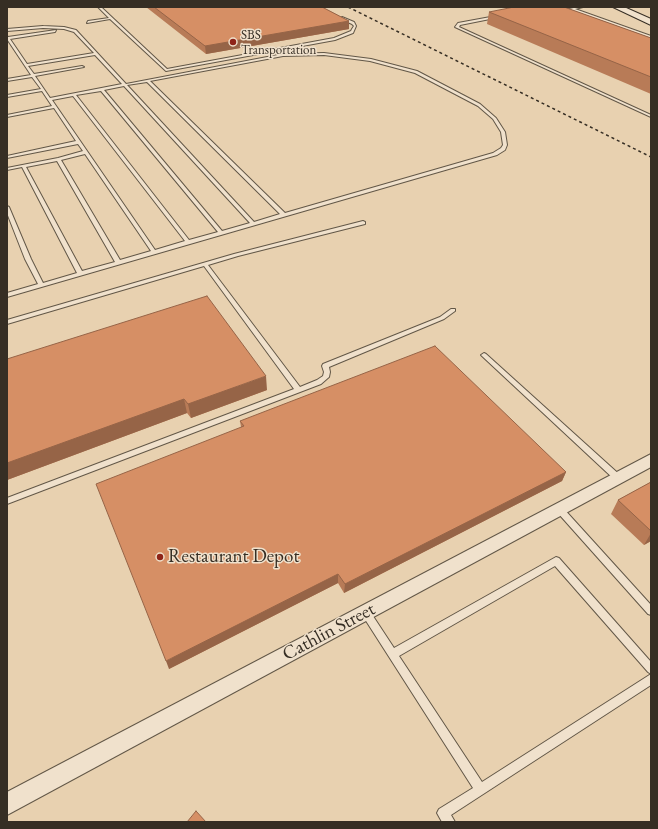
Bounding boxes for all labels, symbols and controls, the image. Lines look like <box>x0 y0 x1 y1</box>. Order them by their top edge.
place label: SBS Transportation <box>241 27 316 58</box>
marker: SBS Transportation <box>228 37 238 47</box>
place label: Restaurant Depot <box>168 546 299 568</box>
marker: Restaurant Depot <box>155 552 165 562</box>
street label: Cathlin Street <box>279 598 379 666</box>

